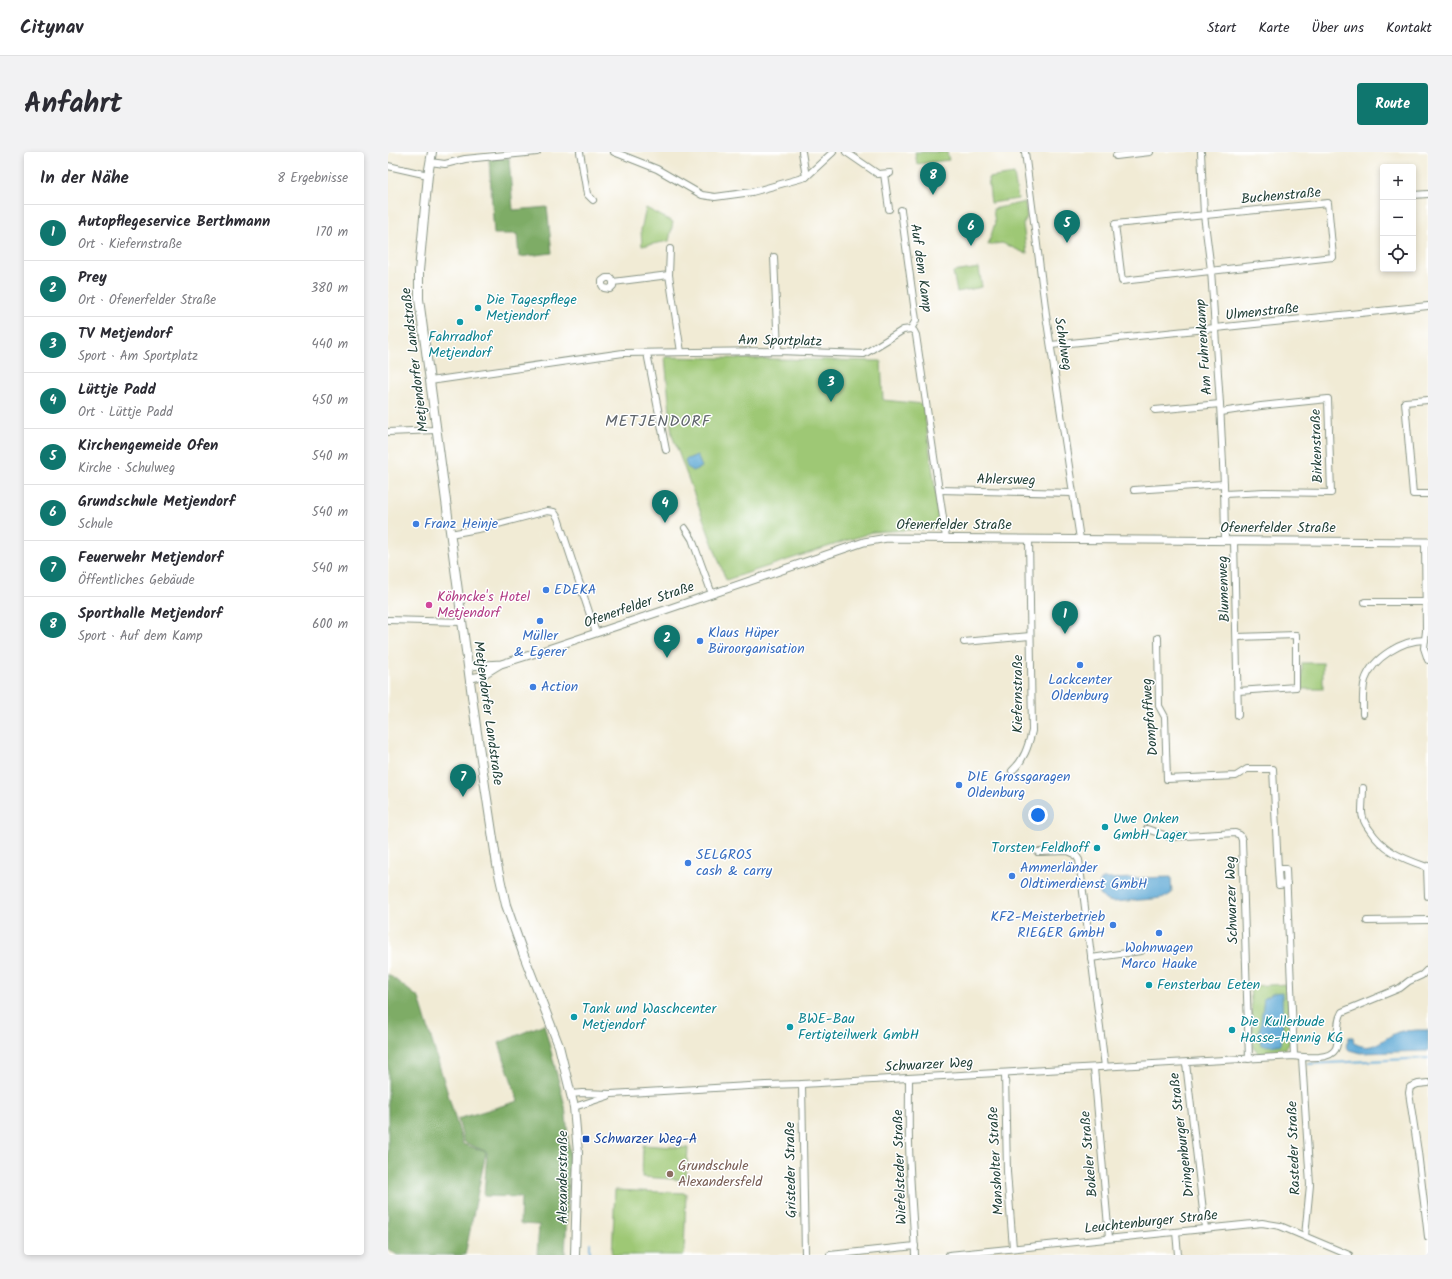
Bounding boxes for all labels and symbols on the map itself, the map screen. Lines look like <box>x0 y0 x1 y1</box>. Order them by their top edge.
pin: 8 <box>920 162 946 195</box>
street label: Buchenstraße <box>1240 181 1323 210</box>
pin: 5 <box>1054 210 1080 243</box>
pin: 6 <box>958 213 984 246</box>
street label: Auf dem Kamp <box>904 222 938 314</box>
street label: Metjendorfer Landstraße <box>395 286 435 434</box>
place label: Die Tagespflege Metjendorf <box>486 289 577 327</box>
street label: Ulmenstraße <box>1224 297 1301 327</box>
street label: Am Fuhrenkamp <box>1190 298 1218 396</box>
marker: Die Tagespflege Metjendorf <box>473 303 483 313</box>
street label: Schulweg <box>1048 316 1078 372</box>
marker: Fahrradhof Metjendorf <box>455 317 465 327</box>
place label: Fahrradhof Metjendorf <box>428 326 493 364</box>
street label: Am Sportplatz <box>738 329 822 353</box>
pin: 3 <box>818 369 844 402</box>
street label: Birkenstraße <box>1305 408 1329 484</box>
district label: METJENDORF <box>605 409 712 434</box>
street label: Ahlersweg <box>976 468 1036 492</box>
pin: 4 <box>652 490 678 523</box>
place label: Franz Heinje <box>424 513 499 535</box>
street label: Ofenerfelder Straße <box>896 514 1012 536</box>
street label: Ofenerfelder Straße <box>1220 517 1336 539</box>
marker: Franz Heinje <box>411 519 421 529</box>
street label: Blumenweg <box>1212 555 1236 623</box>
street label: Ofenerfelder Straße <box>581 576 698 634</box>
place label: EDEKA <box>554 579 596 601</box>
marker: EDEKA <box>541 585 551 595</box>
place label: Köhncke's Hotel Metjendorf <box>437 586 531 624</box>
marker: Köhncke's Hotel Metjendorf <box>424 600 434 610</box>
pin: 1 <box>1052 601 1078 634</box>
marker: Müller & Egerer <box>535 616 545 626</box>
place label: Klaus Hüper Büroorganisation <box>708 622 805 660</box>
place label: Müller & Egerer <box>514 625 567 663</box>
pin: 2 <box>654 625 680 658</box>
marker: Klaus Hüper Büroorganisation <box>695 636 705 646</box>
street label: Metjendorfer Landstraße <box>467 639 509 787</box>
street label: Kiefernstraße <box>1007 654 1029 733</box>
marker: Lackcenter Oldenburg <box>1075 660 1085 670</box>
place label: Lackcenter Oldenburg <box>1048 669 1113 707</box>
place label: Action <box>541 676 578 698</box>
street label: Dompfaffweg <box>1136 677 1164 757</box>
marker: Action <box>528 682 538 692</box>
pin: 7 <box>450 764 476 797</box>
place label: DIE Grossgaragen Oldenburg <box>967 766 1070 804</box>
marker: DIE Grossgaragen Oldenburg <box>954 780 964 790</box>
your location <box>1028 805 1048 825</box>
place label: Uwe Onken GmbH Lager <box>1113 808 1188 846</box>
marker: Uwe Onken GmbH Lager <box>1100 822 1110 832</box>
place label: Torsten Feldhoff <box>991 837 1091 859</box>
marker: Torsten Feldhoff <box>1092 843 1102 853</box>
place label: SELGROS cash & carry <box>696 844 772 882</box>
street label: Schwarzer Weg <box>1219 855 1245 945</box>
place label: Ammerländer Oldtimerdienst GmbH <box>1020 857 1147 895</box>
marker: SELGROS cash & carry <box>683 858 693 868</box>
marker: Ammerländer Oldtimerdienst GmbH <box>1007 871 1017 881</box>
place label: KFZ-Meisterbetrieb RIEGER GmbH <box>991 906 1106 944</box>
marker: KFZ-Meisterbetrieb RIEGER GmbH <box>1108 920 1118 930</box>
marker: Wohnwagen Marco Hauke <box>1154 928 1164 938</box>
place label: Wohnwagen Marco Hauke <box>1121 937 1198 975</box>
place label: Fensterbau Eeten <box>1157 974 1260 996</box>
marker: Fensterbau Eeten <box>1144 980 1154 990</box>
place label: Tank und Waschcenter Metjendorf <box>582 998 717 1036</box>
place label: BWE-Bau Fertigteilwerk GmbH <box>798 1008 919 1046</box>
place label: Die Kullerbude Hasse-Hennig KG <box>1240 1011 1344 1049</box>
marker: Tank und Waschcenter Metjendorf <box>569 1012 579 1022</box>
marker: BWE-Bau Fertigteilwerk GmbH <box>785 1022 795 1032</box>
marker: Die Kullerbude Hasse-Hennig KG <box>1227 1025 1237 1035</box>
street label: Schwarzer Weg <box>884 1052 974 1078</box>
street label: Dringenburger Straße <box>1163 1071 1201 1199</box>
street label: Rasteder Straße <box>1281 1100 1307 1196</box>
street label: Mansholter Straße <box>982 1105 1010 1216</box>
street label: Wiefelsteder Straße <box>887 1108 913 1225</box>
street label: Bokeler Straße <box>1074 1109 1104 1198</box>
street label: Gristeder Straße <box>779 1121 803 1218</box>
place label: Schwarzer Weg-A <box>594 1128 697 1150</box>
street label: Alexanderstraße <box>552 1130 574 1224</box>
marker: Schwarzer Weg-A <box>581 1134 591 1144</box>
place label: Grundschule Alexandersfeld <box>678 1155 763 1193</box>
marker: Grundschule Alexandersfeld <box>665 1169 675 1179</box>
street label: Leuchtenburger Straße <box>1083 1204 1219 1240</box>

